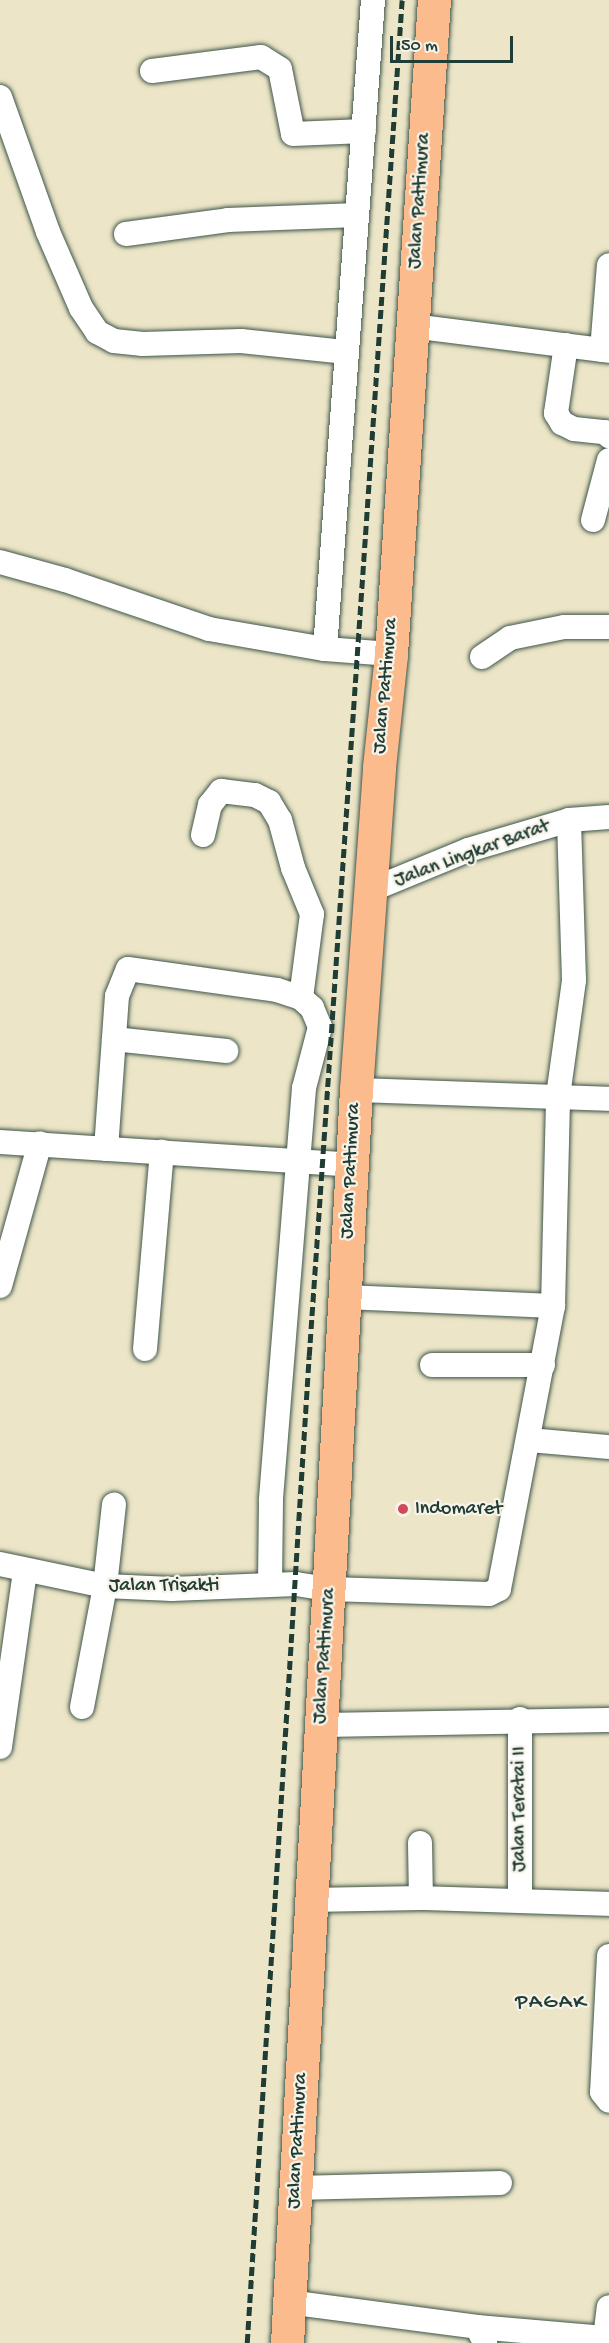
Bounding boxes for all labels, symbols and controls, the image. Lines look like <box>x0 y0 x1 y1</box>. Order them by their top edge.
scale bar <box>393 24 516 62</box>
text: 50 m <box>401 36 438 57</box>
street label: Jalan Pattimura <box>403 132 437 270</box>
street label: Jalan Pattimura <box>368 617 404 755</box>
street label: Jalan Lingkar Barat <box>391 815 553 893</box>
street label: Jalan Pattimura <box>335 1102 367 1240</box>
place label: Indomaret <box>415 1497 502 1521</box>
marker: Indomaret <box>396 1502 410 1516</box>
street label: Jalan Trisakti <box>109 1574 219 1598</box>
street label: Jalan Pattimura <box>308 1587 342 1725</box>
street label: Jalan Teratai II <box>508 1746 532 1872</box>
district label: PAGAK <box>515 1991 587 2017</box>
street label: Jalan Pattimura <box>282 2072 314 2210</box>

